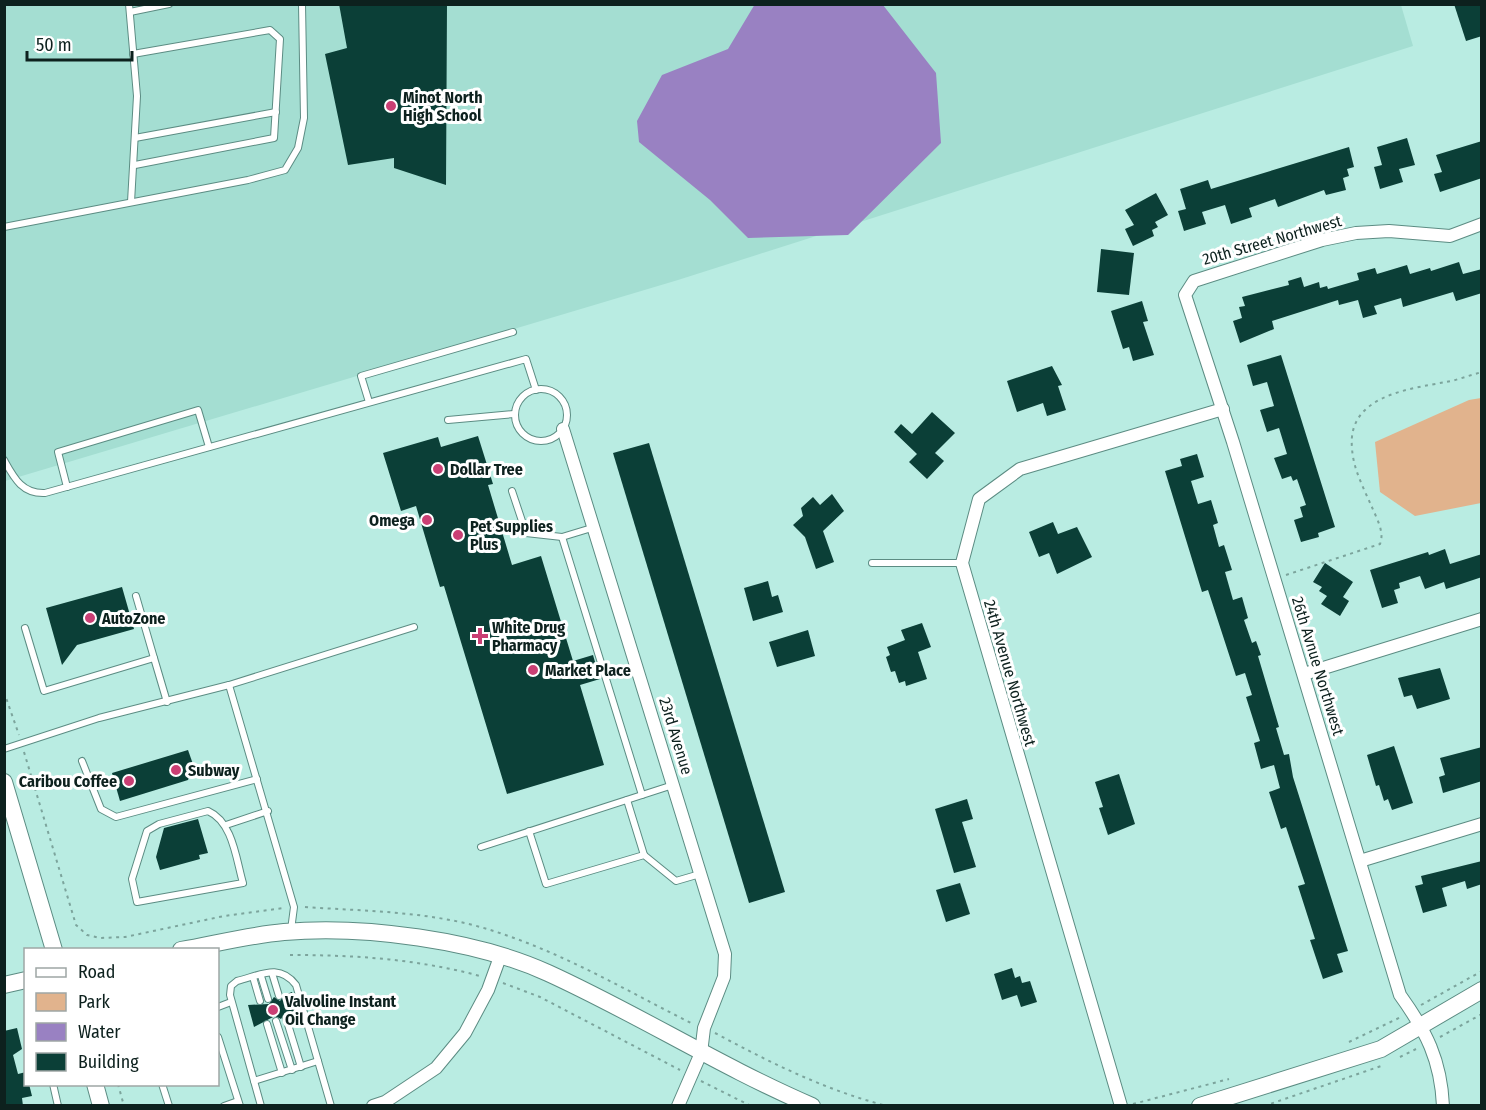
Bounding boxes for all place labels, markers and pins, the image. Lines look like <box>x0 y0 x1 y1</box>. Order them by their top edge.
place label: Minot North High School <box>403 88 483 125</box>
marker: Minot North High School <box>384 99 398 113</box>
place label: Dollar Tree <box>450 460 523 479</box>
marker: Dollar Tree <box>431 462 445 476</box>
place label: Omega <box>369 511 415 530</box>
marker: Omega <box>420 513 434 527</box>
place label: Pet Supplies Plus <box>470 517 553 554</box>
marker: Pet Supplies Plus <box>451 528 465 542</box>
place label: AutoZone <box>101 609 165 628</box>
marker: AutoZone <box>83 611 97 625</box>
place label: White Drug Pharmacy <box>492 618 565 655</box>
marker: White Drug Pharmacy <box>473 629 487 643</box>
place label: Market Place <box>545 661 631 680</box>
marker: Market Place <box>526 663 540 677</box>
place label: Subway <box>188 761 240 780</box>
marker: Subway <box>169 763 183 777</box>
place label: Caribou Coffee <box>19 772 117 791</box>
marker: Caribou Coffee <box>122 774 136 788</box>
place label: Valvoline Instant Oil Change <box>284 992 397 1029</box>
marker: Valvoline Instant Oil Change <box>266 1003 280 1017</box>

